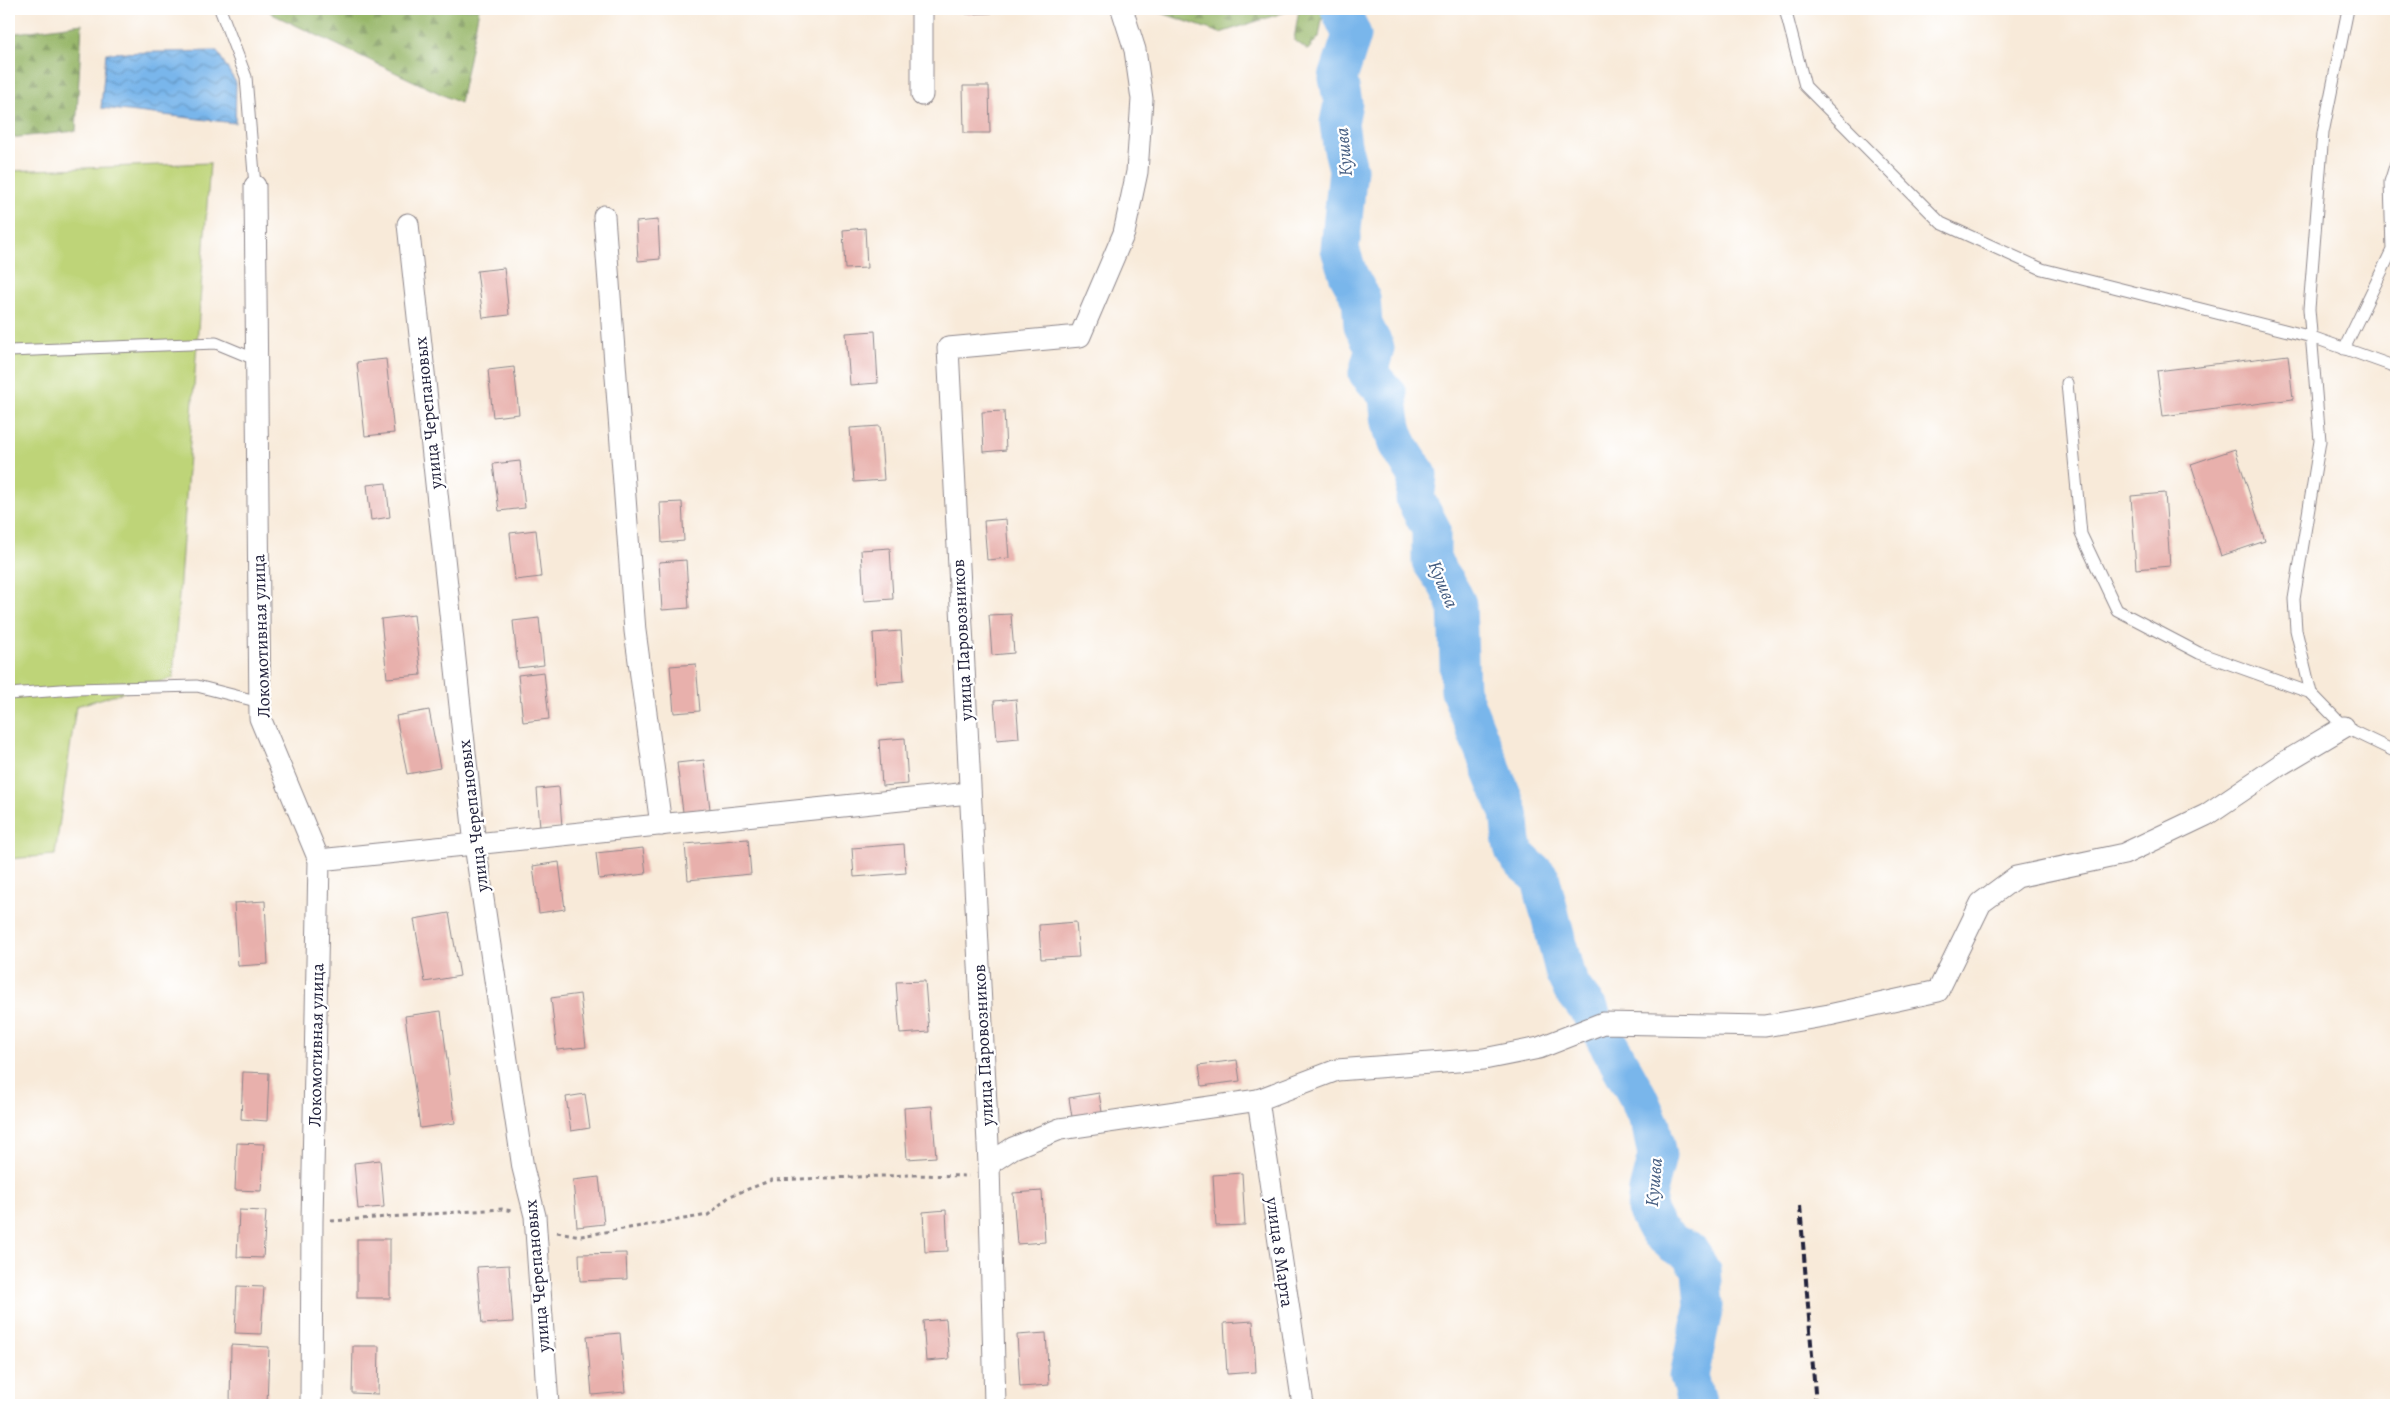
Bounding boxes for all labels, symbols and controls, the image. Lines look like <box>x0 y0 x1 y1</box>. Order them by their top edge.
water label: Кушва <box>1329 126 1359 178</box>
street label: улица Черепановых <box>408 335 448 491</box>
street label: Локомотивная улица <box>246 553 276 718</box>
water label: Кушва <box>1421 557 1465 612</box>
street label: улица Паровозников <box>946 559 978 722</box>
street label: улица Черепановых <box>452 738 494 895</box>
street label: Локомотивная улица <box>303 962 329 1127</box>
street label: улица Паровозников <box>967 964 999 1127</box>
water label: Кушва <box>1639 1156 1669 1208</box>
street label: улица 8 Марта <box>1260 1194 1300 1309</box>
street label: улица Черепановых <box>518 1198 556 1354</box>

